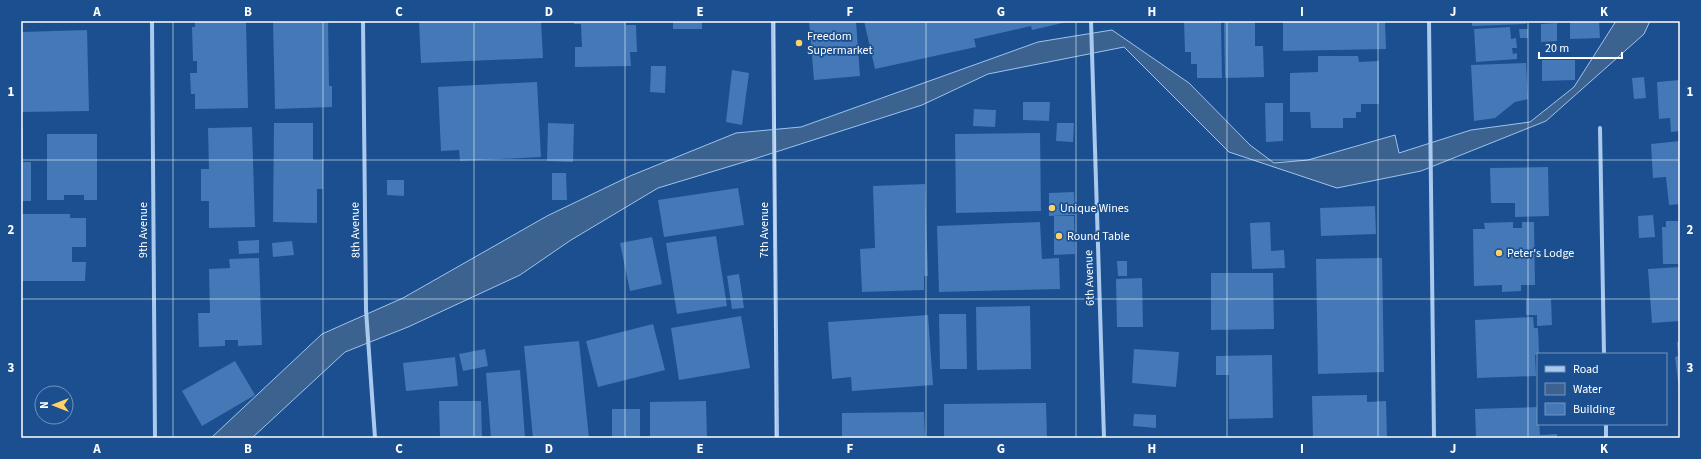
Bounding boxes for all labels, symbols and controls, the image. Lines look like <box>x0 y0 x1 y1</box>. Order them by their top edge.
text: A <box>92 3 101 21</box>
text: B <box>244 3 252 21</box>
text: C <box>395 3 403 21</box>
text: D <box>545 3 553 21</box>
text: E <box>696 3 704 21</box>
text: F <box>847 3 854 21</box>
text: G <box>997 3 1005 21</box>
text: H <box>1148 3 1156 21</box>
text: I <box>1300 3 1304 21</box>
text: J <box>1450 3 1456 21</box>
text: K <box>1600 3 1609 21</box>
place label: Freedom Supermarket <box>807 28 872 59</box>
scale bar <box>1539 34 1622 60</box>
marker: Freedom Supermarket <box>794 38 804 48</box>
text: 20 m <box>1545 40 1569 57</box>
text: 1 <box>8 83 15 101</box>
text: 1 <box>1687 83 1694 101</box>
place label: Unique Wines <box>1060 200 1129 217</box>
street label: 9th Avenue <box>135 202 152 258</box>
street label: 8th Avenue <box>347 202 364 258</box>
street label: 7th Avenue <box>756 202 773 258</box>
marker: Unique Wines <box>1047 203 1057 213</box>
text: 2 <box>8 221 15 239</box>
text: 2 <box>1687 221 1694 239</box>
place label: Round Table <box>1067 228 1130 245</box>
marker: Round Table <box>1054 231 1064 241</box>
place label: Peter's Lodge <box>1507 245 1574 262</box>
marker: Peter's Lodge <box>1494 248 1504 258</box>
street label: 6th Avenue <box>1080 250 1099 306</box>
legend <box>1537 353 1667 425</box>
text: 3 <box>8 359 15 377</box>
text: 3 <box>1687 359 1694 377</box>
text: Road <box>1573 361 1599 378</box>
text: Water <box>1573 381 1603 398</box>
north arrow <box>34 385 74 425</box>
text: N <box>37 401 52 409</box>
text: Building <box>1573 401 1615 418</box>
text: A <box>92 440 101 458</box>
text: B <box>244 440 252 458</box>
text: C <box>395 440 403 458</box>
text: D <box>545 440 553 458</box>
text: E <box>696 440 704 458</box>
text: F <box>847 440 854 458</box>
text: G <box>997 440 1005 458</box>
text: H <box>1148 440 1156 458</box>
text: I <box>1300 440 1304 458</box>
text: J <box>1450 440 1456 458</box>
text: K <box>1600 440 1609 458</box>

